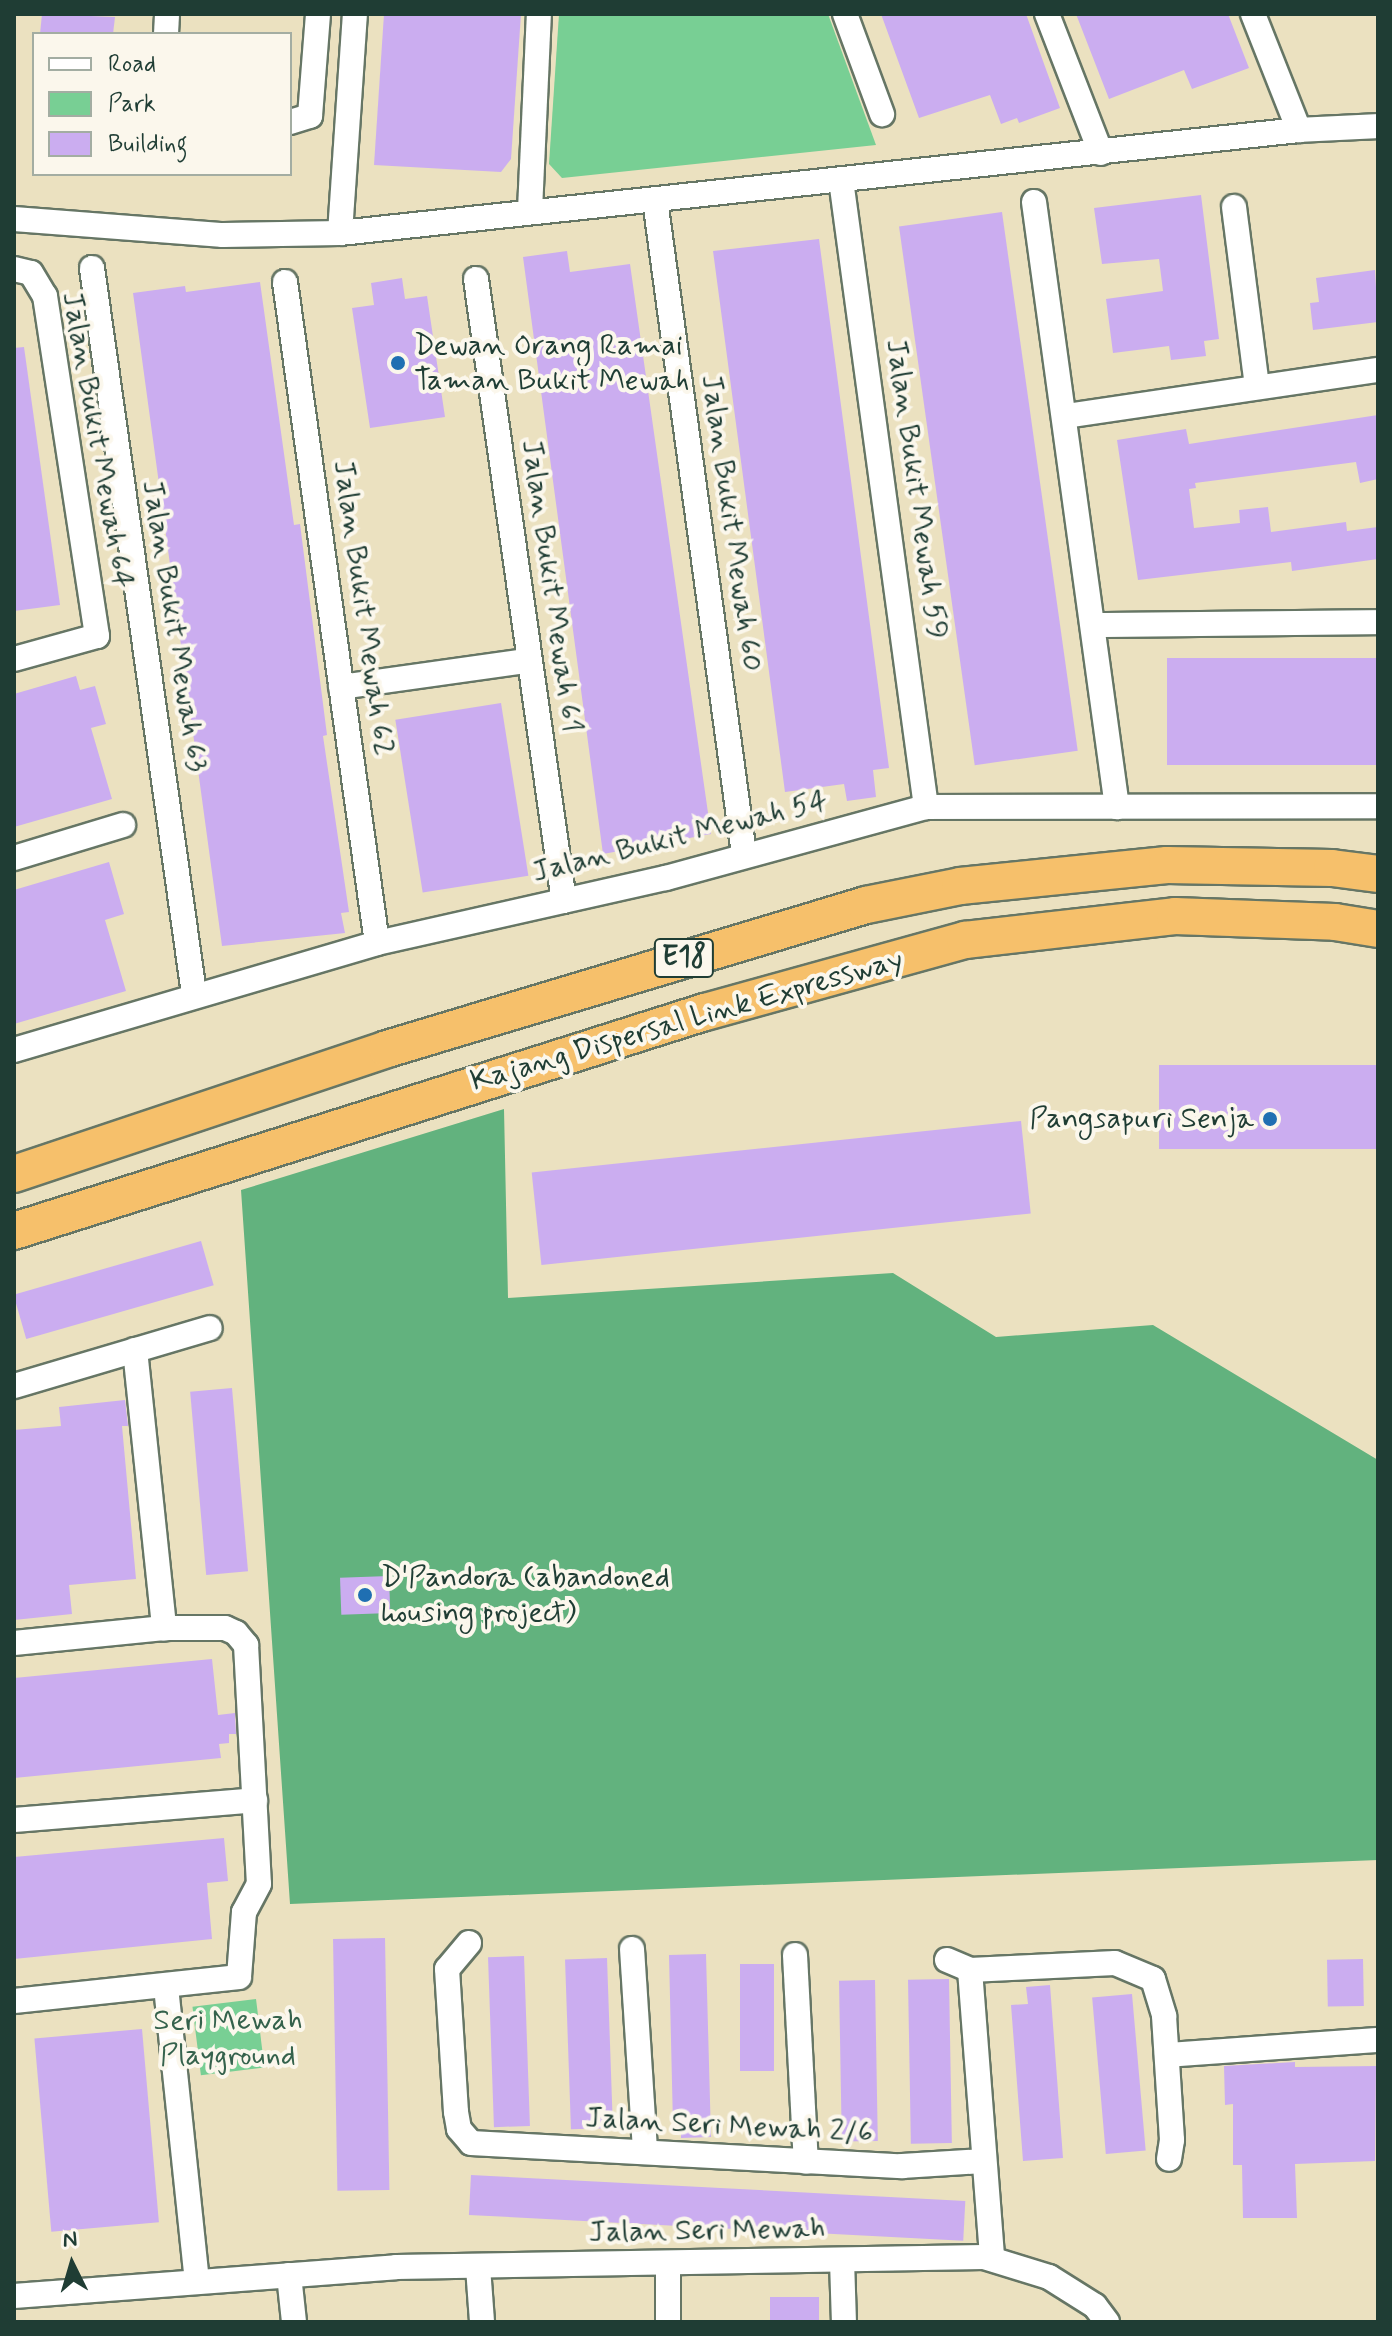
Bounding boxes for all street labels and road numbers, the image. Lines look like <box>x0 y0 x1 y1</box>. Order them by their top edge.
street label: Jalan Bukit Mewah 64 <box>54 291 140 589</box>
street label: Jalan Bukit Mewah 59 <box>877 339 955 639</box>
street label: Jalan Bukit Mewah 60 <box>693 375 769 671</box>
street label: Jalan Bukit Mewah 61 <box>513 440 589 732</box>
street label: Jalan Bukit Mewah 62 <box>325 460 401 756</box>
street label: Jalan Bukit Mewah 63 <box>134 480 214 772</box>
street label: Jalan Bukit Mewah 54 <box>531 783 829 891</box>
road number: E18 <box>652 934 716 982</box>
street label: Kajang Dispersal Link Expressway <box>463 941 911 1101</box>
street label: Jalan Seri Mewah 2/6 <box>586 2101 872 2151</box>
street label: Jalan Seri Mewah <box>590 2211 824 2251</box>

